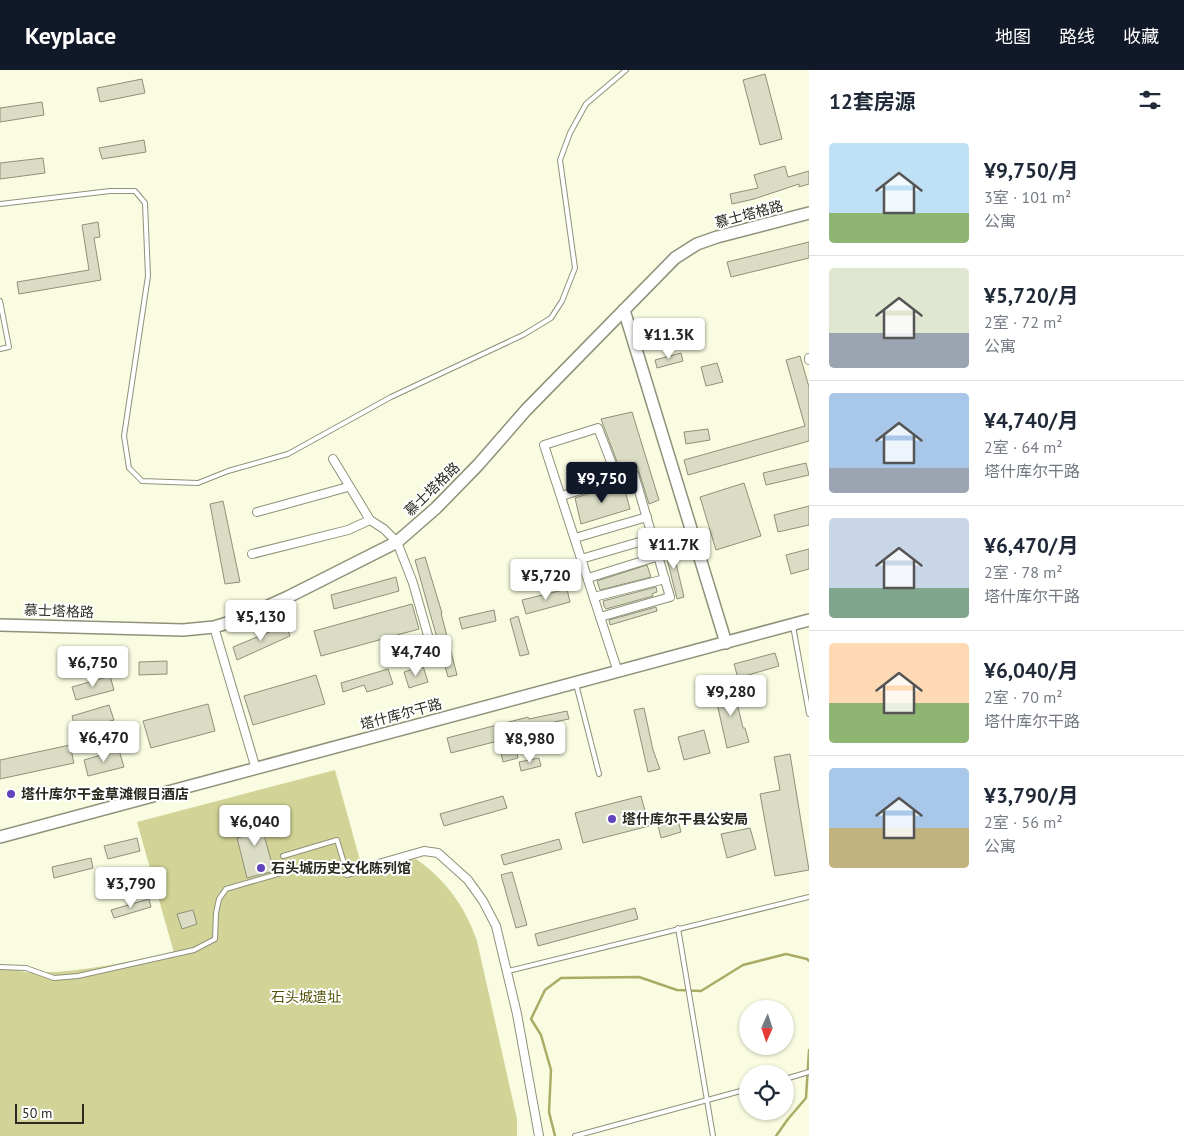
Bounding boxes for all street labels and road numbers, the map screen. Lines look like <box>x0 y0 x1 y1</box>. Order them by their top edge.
street label: 慕士塔格路 <box>713 196 785 232</box>
street label: 慕士塔格路 <box>401 458 463 520</box>
street label: 慕士塔格路 <box>24 601 94 621</box>
street label: 塔什库尔干路 <box>358 694 444 734</box>

